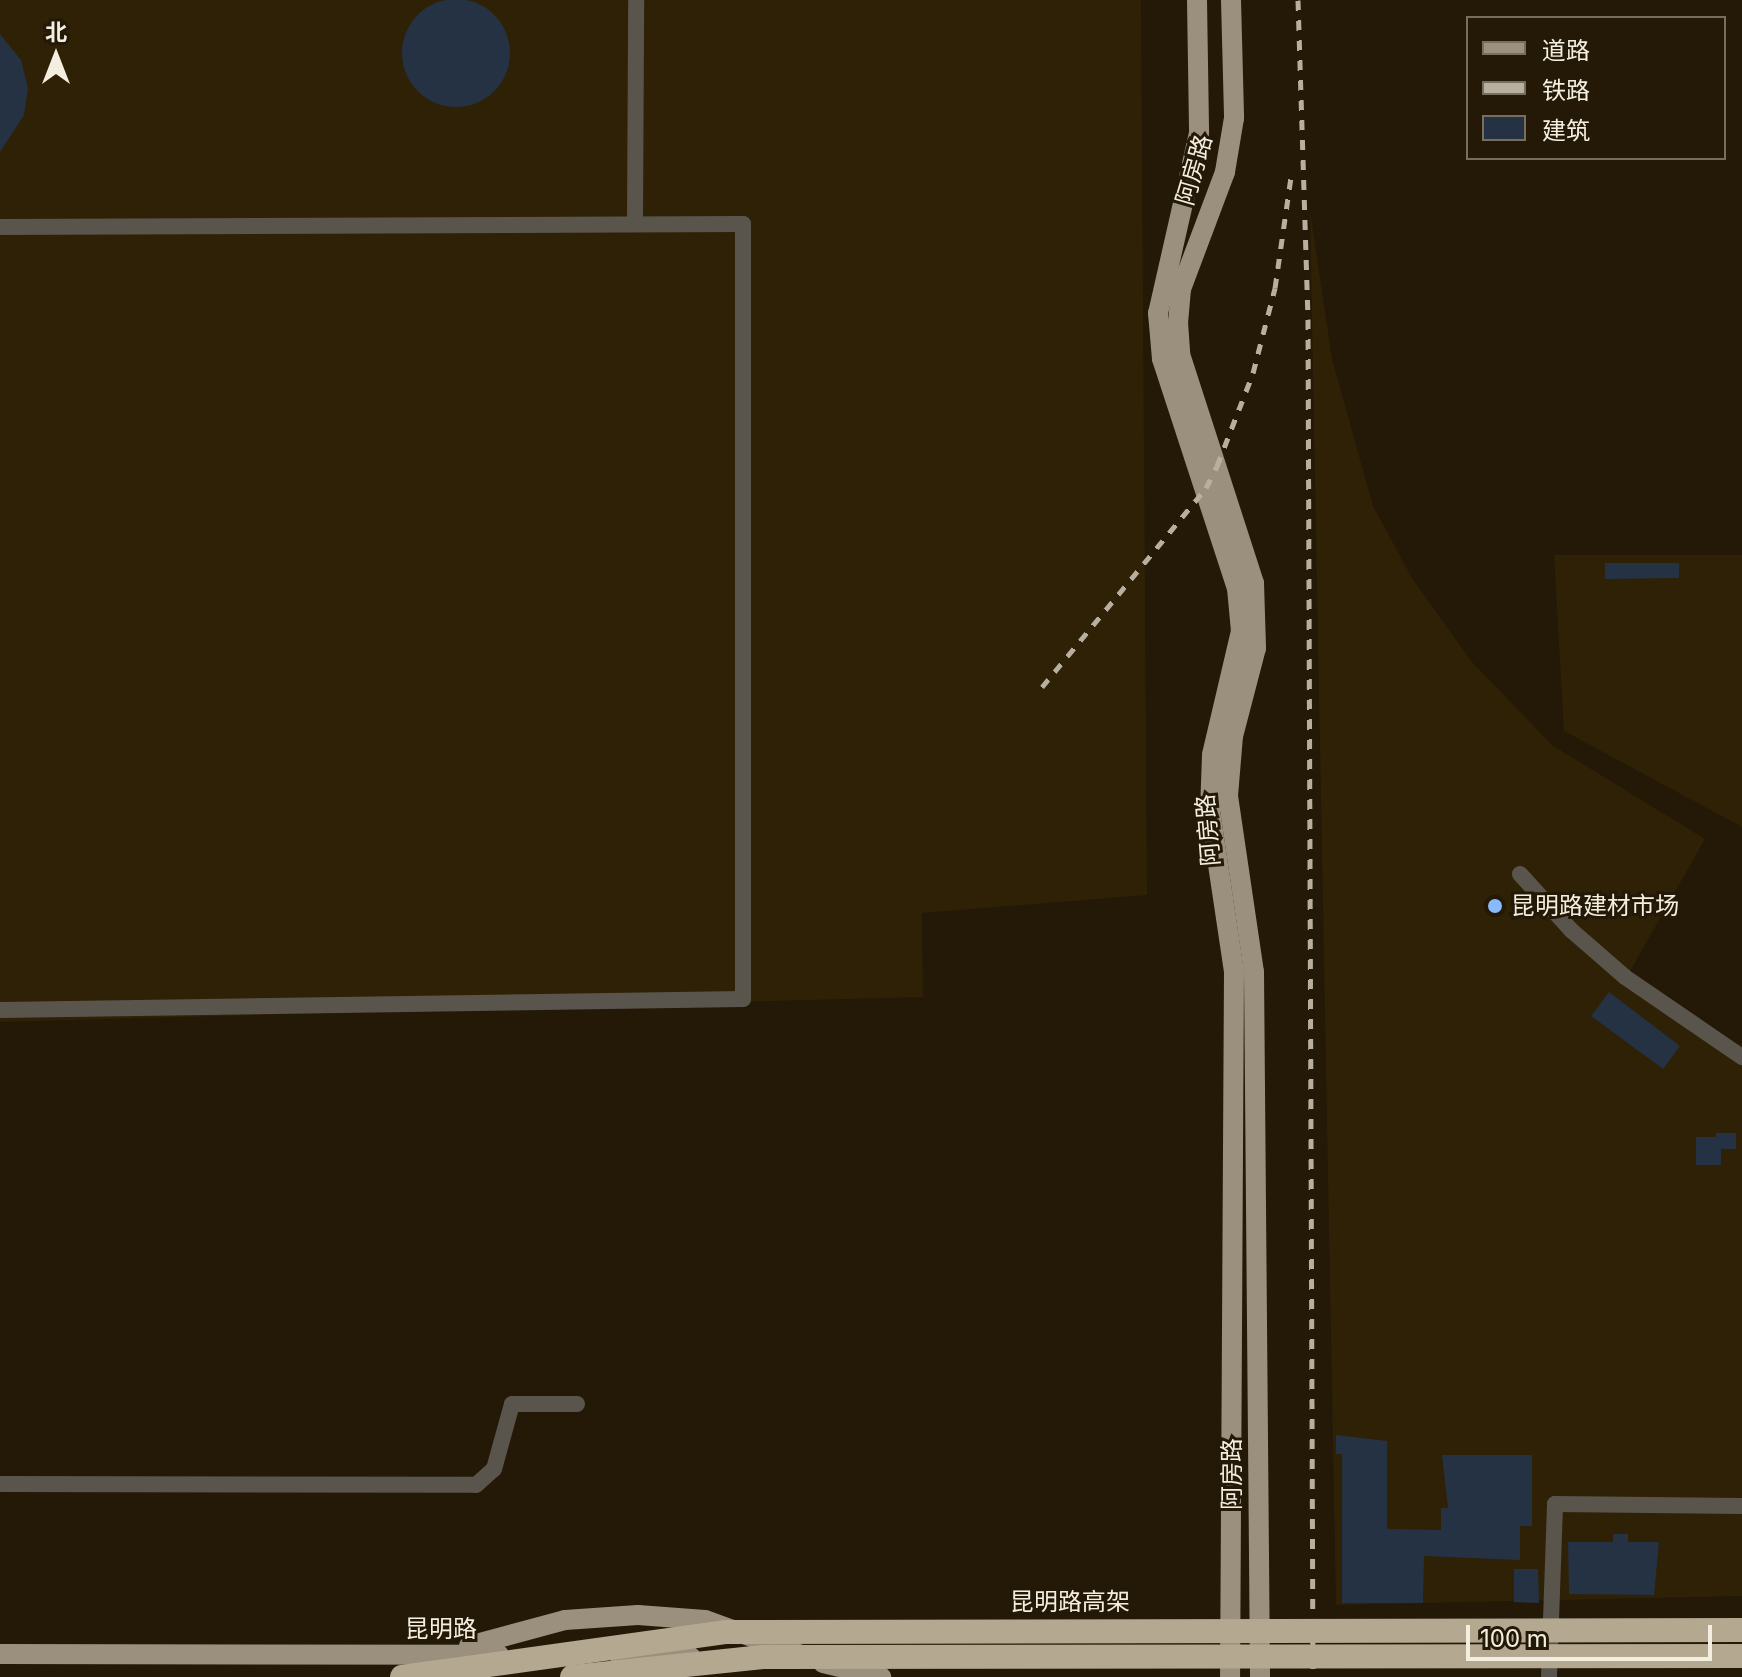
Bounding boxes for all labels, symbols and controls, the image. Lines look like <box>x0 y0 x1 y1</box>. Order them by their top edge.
north arrow <box>16 16 96 96</box>
legend <box>1466 16 1726 160</box>
text: 北 <box>45 19 67 45</box>
text: 道路 <box>1542 36 1590 65</box>
text: 铁路 <box>1542 76 1590 105</box>
text: 建筑 <box>1542 116 1590 145</box>
street label: 阿房路 <box>1170 131 1218 209</box>
street label: 阿房路 <box>1191 793 1225 867</box>
place label: 昆明路建材市场 <box>1511 892 1679 920</box>
marker: 昆明路建材市场 <box>1486 897 1504 915</box>
street label: 阿房路 <box>1218 1438 1246 1510</box>
street label: 昆明路高架 <box>1010 1588 1130 1616</box>
scale bar <box>1470 1609 1716 1659</box>
street label: 昆明路 <box>405 1615 477 1643</box>
text: 100 m <box>1480 1624 1548 1653</box>

